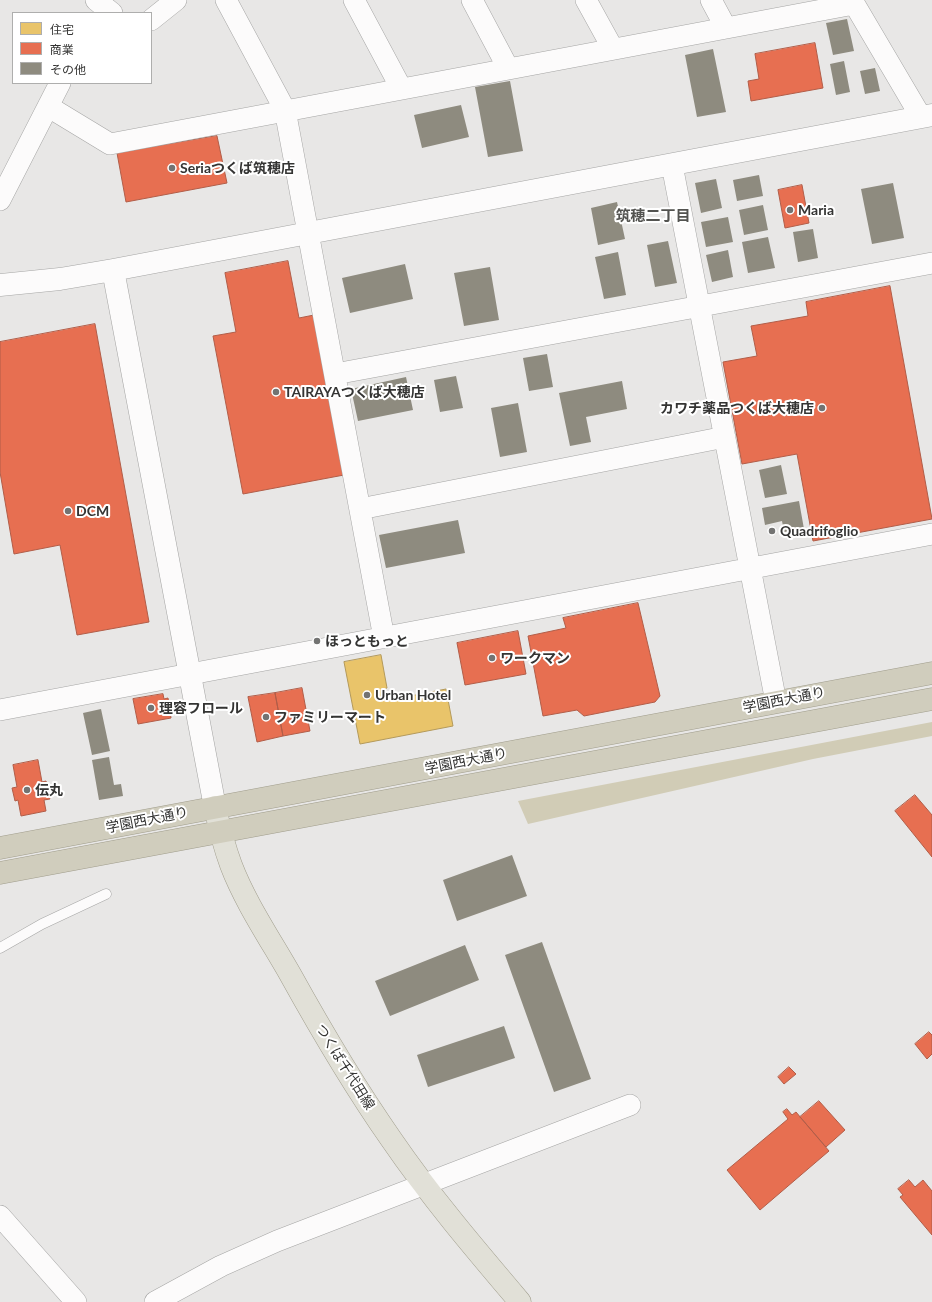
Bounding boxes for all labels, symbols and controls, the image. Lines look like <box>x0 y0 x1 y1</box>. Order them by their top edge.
legend <box>12 12 152 84</box>
text: 住宅 <box>50 22 74 37</box>
text: 商業 <box>50 42 74 57</box>
text: その他 <box>50 62 86 77</box>
place label: Seriaつくば筑穂店 <box>180 160 295 176</box>
marker: Seriaつくば筑穂店 <box>167 163 177 173</box>
place label: Maria <box>798 202 834 218</box>
marker: Maria <box>785 205 795 215</box>
district label: 筑穂二丁目 <box>616 207 690 225</box>
place label: TAIRAYAつくば大穂店 <box>284 384 425 400</box>
marker: TAIRAYAつくば大穂店 <box>271 387 281 397</box>
place label: カワチ薬品つくば大穂店 <box>660 400 814 416</box>
marker: カワチ薬品つくば大穂店 <box>817 403 827 413</box>
place label: DCM <box>76 503 109 519</box>
marker: DCM <box>63 506 73 516</box>
place label: Quadrifoglio <box>780 523 858 539</box>
marker: Quadrifoglio <box>767 526 777 536</box>
place label: ほっともっと <box>325 633 409 649</box>
marker: ほっともっと <box>312 636 322 646</box>
place label: ワークマン <box>500 650 570 666</box>
marker: ワークマン <box>487 653 497 663</box>
street label: 学園西大通り <box>741 684 827 716</box>
place label: Urban Hotel <box>375 687 451 703</box>
marker: Urban Hotel <box>362 690 372 700</box>
place label: 理容フロール <box>159 700 243 716</box>
marker: 理容フロール <box>146 703 156 713</box>
place label: ファミリーマート <box>274 709 386 725</box>
marker: ファミリーマート <box>261 712 271 722</box>
street label: 学園西大通り <box>423 745 509 777</box>
place label: 伝丸 <box>35 782 63 798</box>
marker: 伝丸 <box>22 785 32 795</box>
street label: 学園西大通り <box>104 804 190 836</box>
street label: つくば千代田線 <box>312 1021 378 1113</box>

